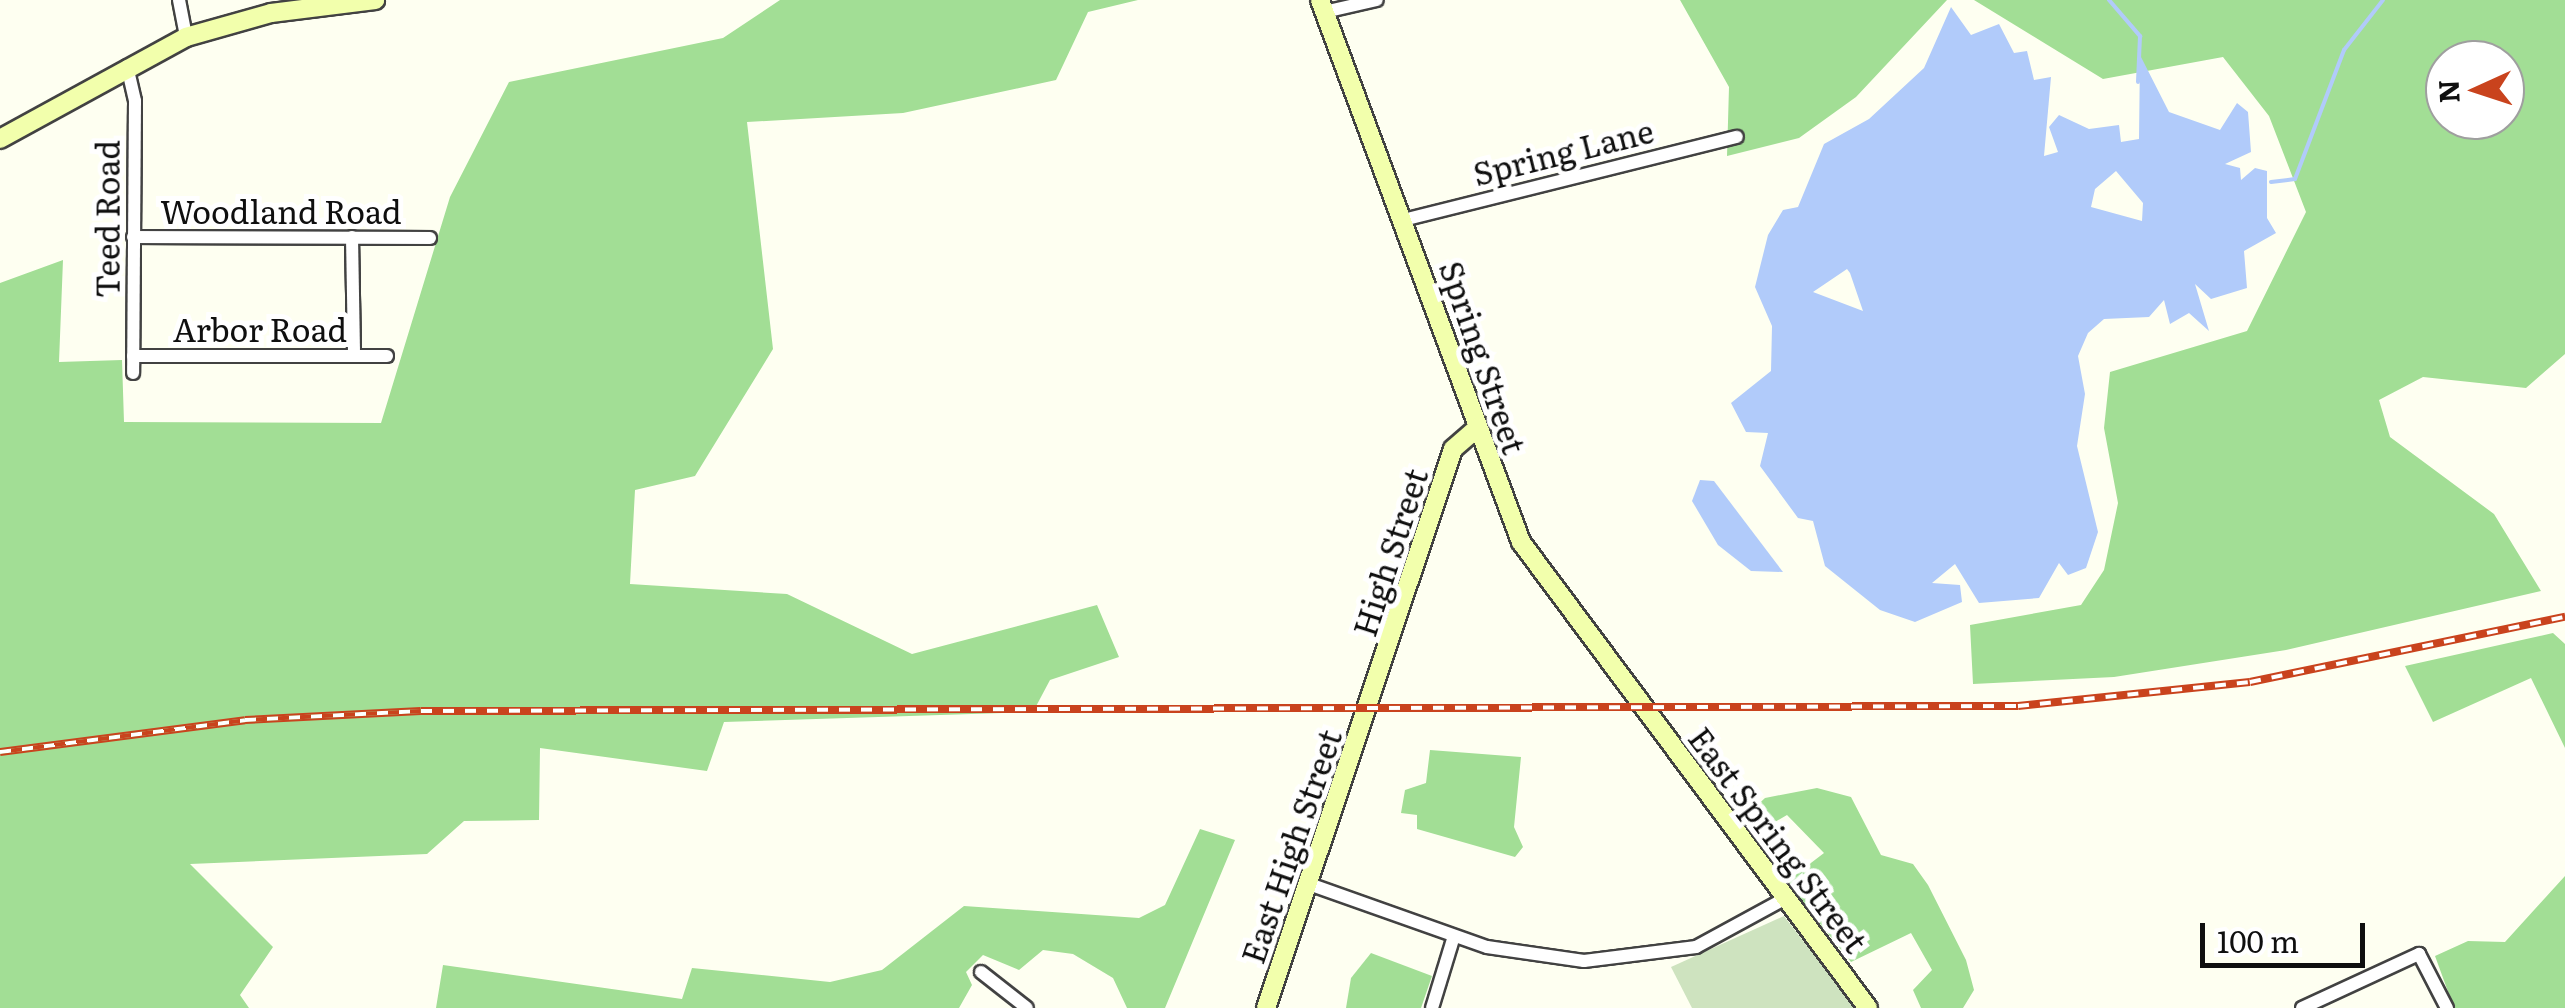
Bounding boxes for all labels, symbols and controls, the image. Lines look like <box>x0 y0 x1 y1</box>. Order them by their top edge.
north arrow <box>2425 40 2525 140</box>
text: N <box>2425 79 2469 104</box>
street label: Spring Lane <box>1469 110 1657 192</box>
street label: Teed Road <box>87 140 125 298</box>
street label: Woodland Road <box>160 191 402 229</box>
street label: Spring Street <box>1433 256 1535 458</box>
street label: Arbor Road <box>173 309 347 347</box>
street label: High Street <box>1344 463 1434 641</box>
street label: East Spring Street <box>1682 719 1876 959</box>
street label: East High Street <box>1232 724 1348 968</box>
scale bar <box>2205 903 2370 965</box>
text: 100 m <box>2217 918 2299 962</box>

